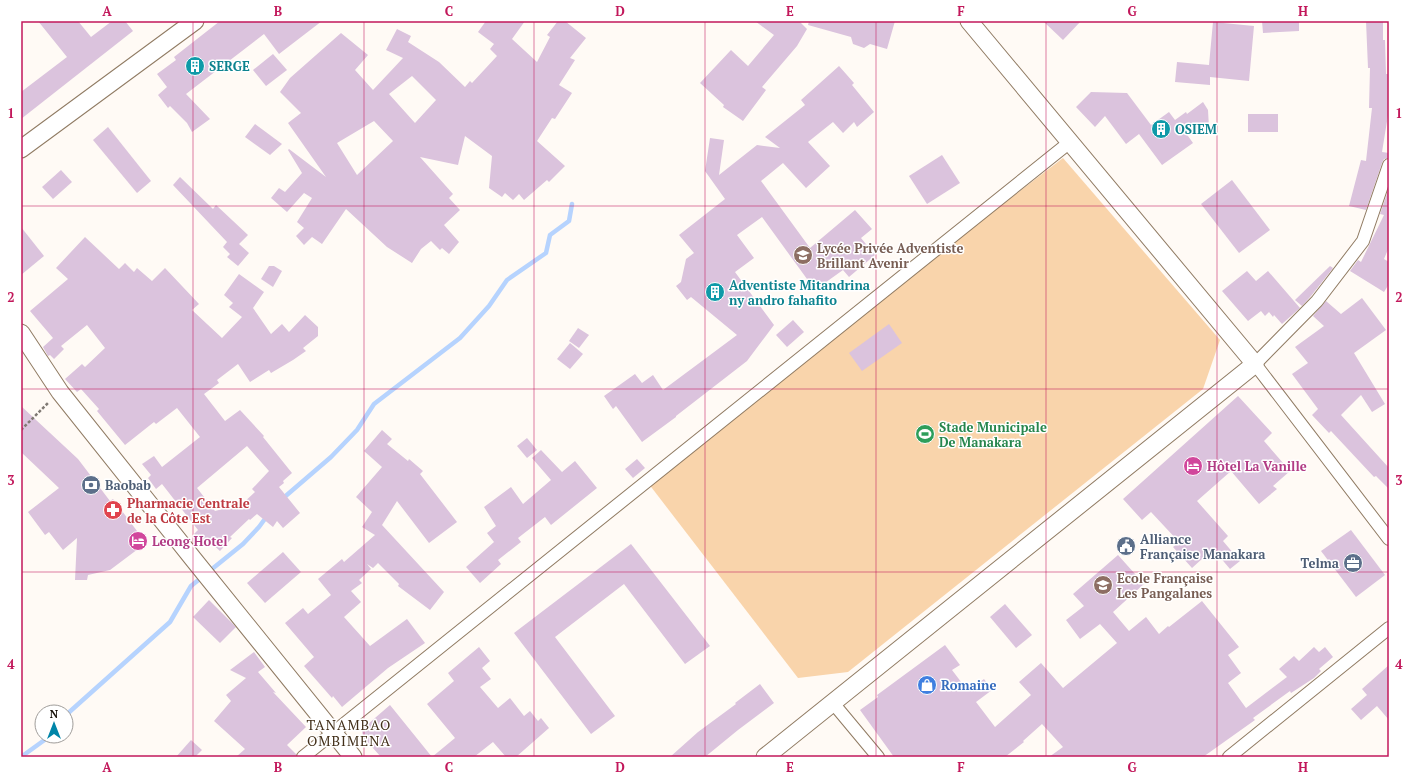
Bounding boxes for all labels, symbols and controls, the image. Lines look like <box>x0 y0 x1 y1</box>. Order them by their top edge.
text: A <box>102 2 112 20</box>
text: B <box>274 2 282 20</box>
text: C <box>445 2 453 20</box>
text: D <box>615 2 625 20</box>
text: E <box>786 2 794 20</box>
text: F <box>957 2 965 20</box>
text: G <box>1127 2 1137 20</box>
text: H <box>1298 2 1308 20</box>
building icon: SERGE <box>184 55 206 77</box>
place label: SERGE <box>209 57 250 75</box>
text: 1 <box>7 104 15 122</box>
text: 1 <box>1395 104 1403 122</box>
building icon: OSIEM <box>1150 118 1172 140</box>
place label: OSIEM <box>1175 120 1217 138</box>
place label: Lycée Privée Adventiste Brillant Avenir <box>817 239 964 272</box>
school or university icon: Lycée Privée Adventiste Brillant Avenir <box>792 244 814 266</box>
place label: Adventiste Mitandrina ny andro fahafito <box>729 276 871 309</box>
building icon: Adventiste Mitandrina ny andro fahafito <box>704 281 726 303</box>
text: 2 <box>7 288 15 306</box>
text: 2 <box>1395 288 1403 306</box>
place label: Stade Municipale De Manakara <box>939 418 1047 451</box>
sports icon: Stade Municipale De Manakara <box>914 423 936 445</box>
hotel icon: Hôtel La Vanille <box>1182 455 1204 477</box>
place label: Hôtel La Vanille <box>1207 457 1307 475</box>
text: 3 <box>7 471 15 489</box>
text: 3 <box>1395 471 1403 489</box>
bank icon: Baobab <box>80 474 102 496</box>
place label: Baobab <box>105 476 151 494</box>
place label: Pharmacie Centrale de la Côte Est <box>127 494 250 527</box>
pharmacy icon: Pharmacie Centrale de la Côte Est <box>102 499 124 521</box>
hotel icon: Leong Hotel <box>127 530 149 552</box>
place label: Alliance Française Manakara <box>1140 530 1266 563</box>
place label: Leong Hotel <box>152 532 228 550</box>
public building icon: Alliance Française Manakara <box>1115 535 1137 557</box>
office icon: Telma <box>1342 552 1364 574</box>
place label: Telma <box>1300 554 1340 572</box>
place label: Ecole Française Les Pangalanes <box>1117 569 1213 602</box>
school or university icon: Ecole Française Les Pangalanes <box>1092 574 1114 596</box>
text: 4 <box>7 655 15 673</box>
text: 4 <box>1395 655 1403 673</box>
shop icon: Romaine <box>916 674 938 696</box>
place label: Romaine <box>941 676 996 694</box>
north arrow <box>34 704 74 744</box>
text: N <box>50 707 59 721</box>
district label: TANAMBAO OMBIMENA <box>307 715 391 750</box>
text: A <box>102 758 112 776</box>
text: B <box>274 758 282 776</box>
text: C <box>445 758 453 776</box>
text: D <box>615 758 625 776</box>
text: E <box>786 758 794 776</box>
text: F <box>957 758 965 776</box>
text: G <box>1127 758 1137 776</box>
text: H <box>1298 758 1308 776</box>

